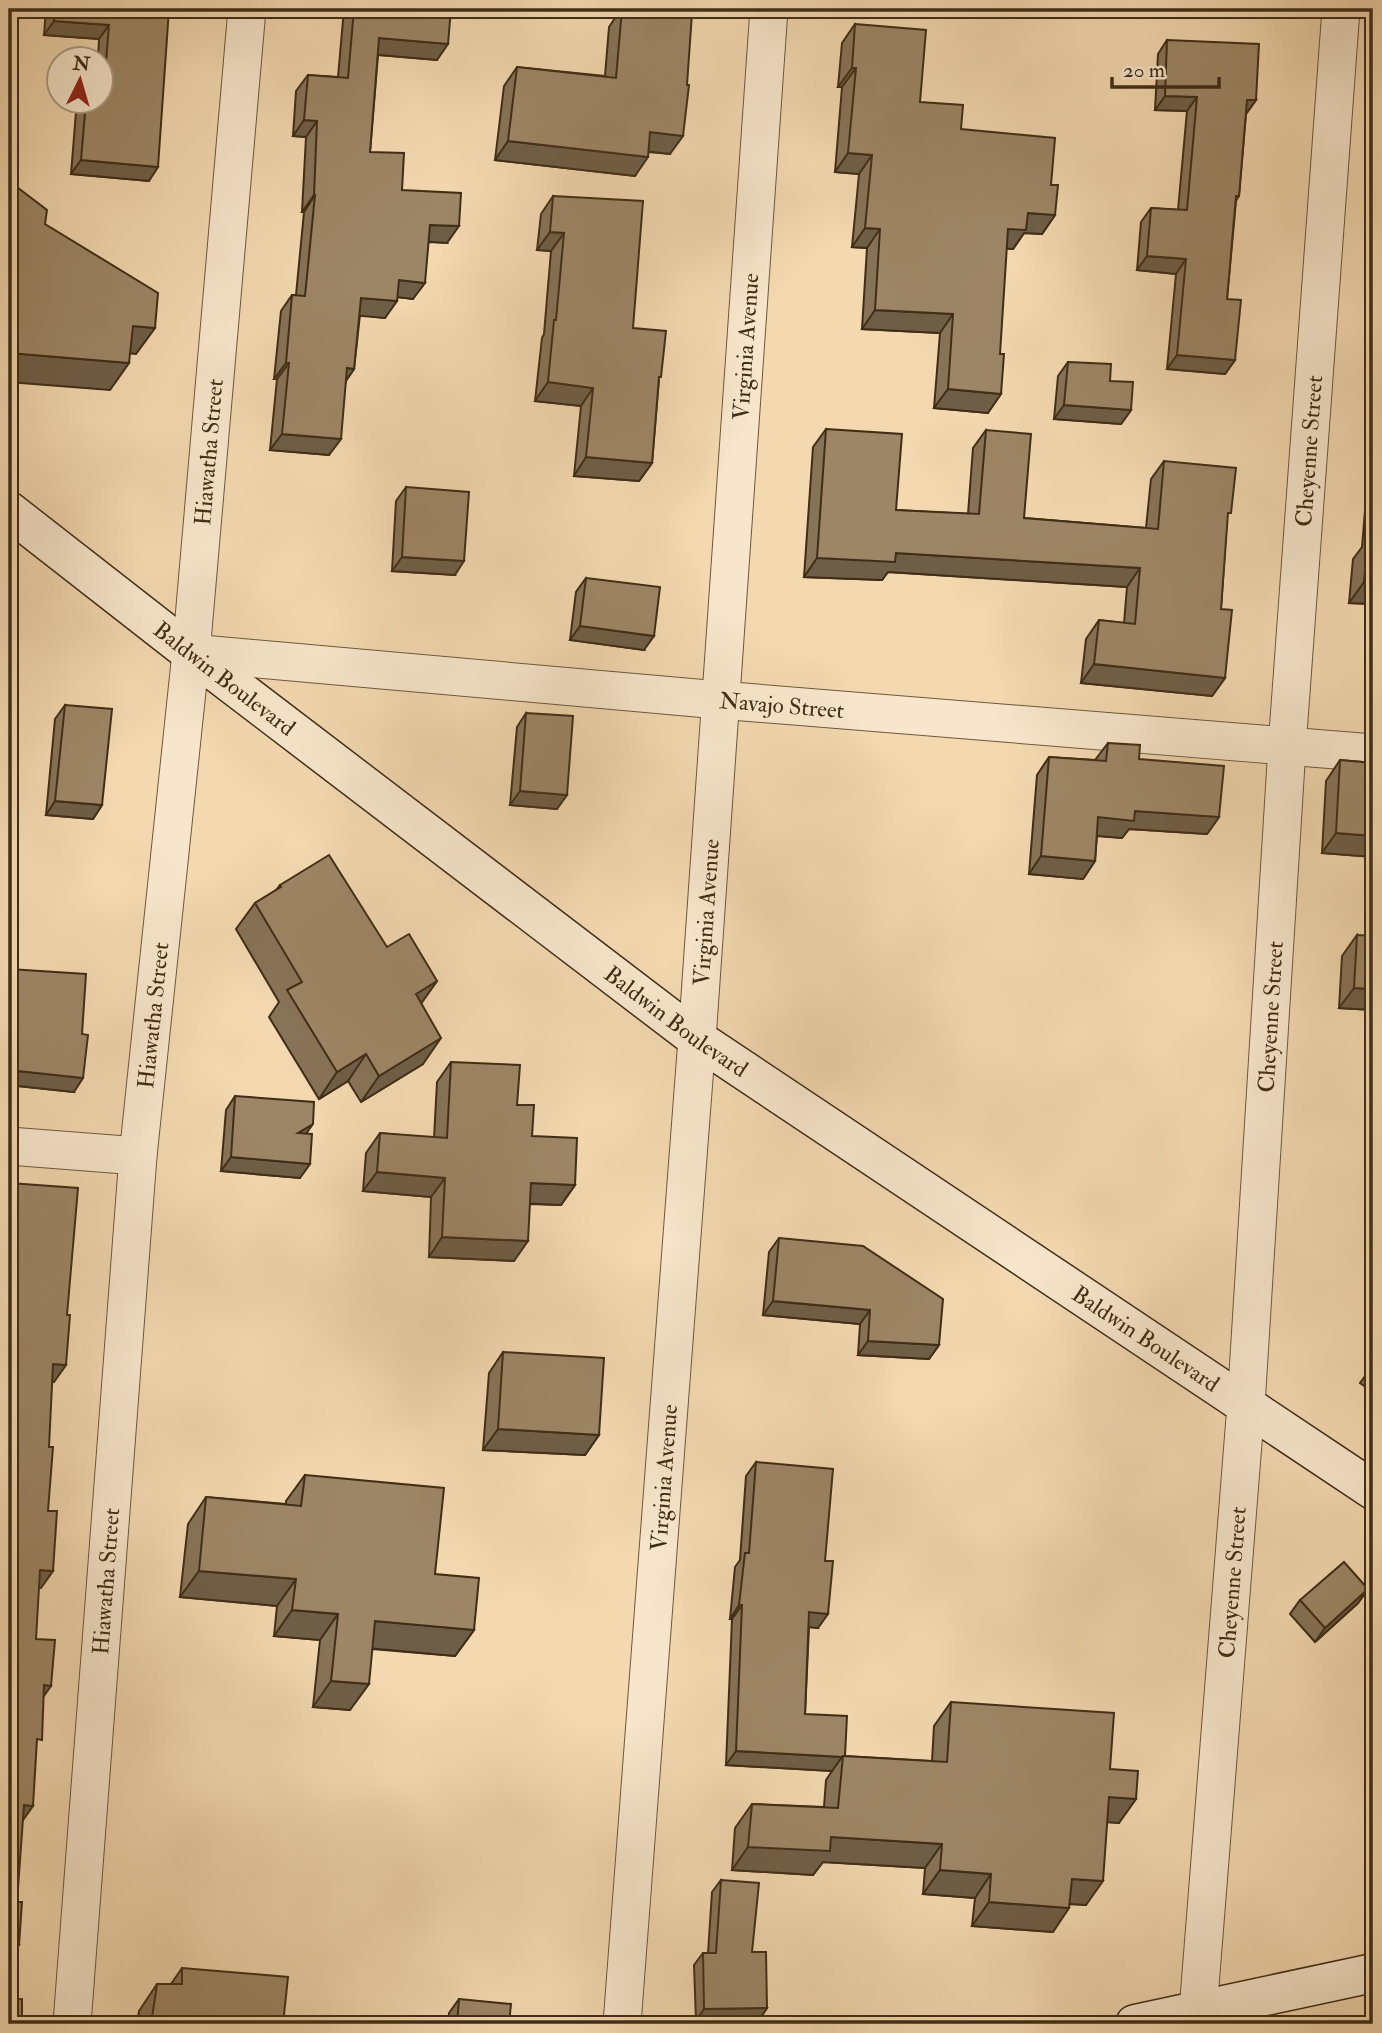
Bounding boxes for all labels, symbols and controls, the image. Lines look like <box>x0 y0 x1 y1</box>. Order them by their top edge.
north arrow <box>46 46 116 116</box>
scale bar <box>1112 46 1219 90</box>
text: N <box>71 51 92 77</box>
text: 20 m <box>1123 57 1165 84</box>
street label: Virginia Avenue <box>726 272 766 421</box>
street label: Cheyenne Street <box>1289 374 1329 528</box>
street label: Hiawatha Street <box>188 378 230 527</box>
street label: Baldwin Boulevard <box>148 615 301 742</box>
street label: Navajo Street <box>718 686 845 725</box>
street label: Virginia Avenue <box>687 837 726 987</box>
street label: Cheyenne Street <box>1252 940 1290 1093</box>
street label: Hiawatha Street <box>131 941 175 1090</box>
street label: Baldwin Boulevard <box>598 959 753 1084</box>
street label: Baldwin Boulevard <box>1066 1279 1225 1399</box>
street label: Virginia Avenue <box>644 1403 684 1552</box>
street label: Cheyenne Street <box>1212 1506 1253 1659</box>
street label: Hiawatha Street <box>86 1507 126 1656</box>

